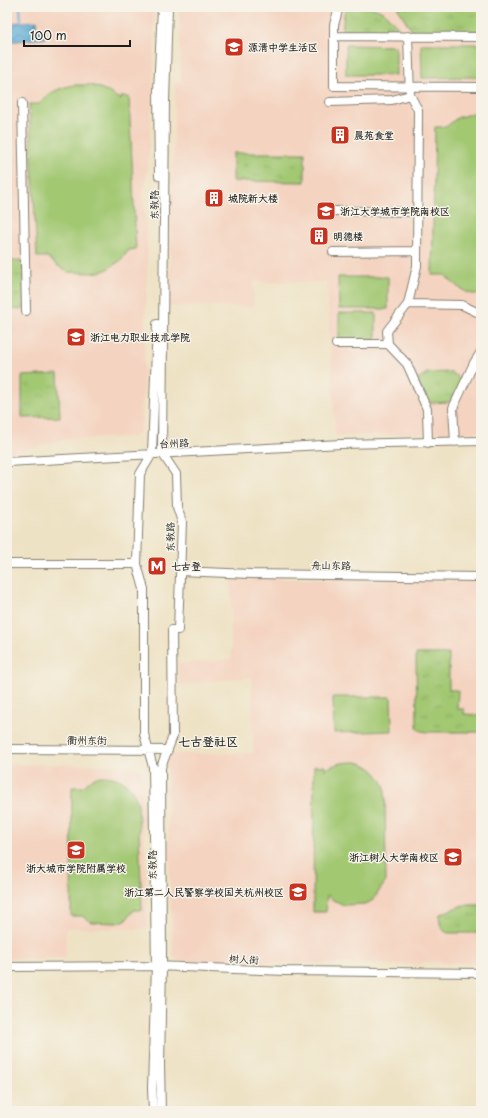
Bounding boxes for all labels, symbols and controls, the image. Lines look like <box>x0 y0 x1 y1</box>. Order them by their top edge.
scale bar <box>24 22 130 48</box>
text: 100 m <box>30 26 67 44</box>
school or university icon: 源清中学生活区 <box>223 36 245 58</box>
place label: 源清中学生活区 <box>248 39 318 54</box>
building icon: 晨苑食堂 <box>329 124 351 146</box>
place label: 晨苑食堂 <box>354 127 394 142</box>
building icon: 城院新大楼 <box>203 187 225 209</box>
street label: 东教路 <box>146 190 161 220</box>
place label: 城院新大楼 <box>228 190 278 205</box>
school or university icon: 浙江大学城市学院南校区 <box>315 200 337 222</box>
place label: 浙江大学城市学院南校区 <box>340 203 450 218</box>
building icon: 明德楼 <box>308 225 330 247</box>
place label: 明德楼 <box>333 228 363 243</box>
school or university icon: 浙江电力职业技术学院 <box>65 326 87 348</box>
place label: 浙江电力职业技术学院 <box>90 329 190 344</box>
street label: 台州路 <box>159 434 189 451</box>
street label: 东教路 <box>162 522 177 552</box>
metro station icon: 七古登 <box>146 555 168 577</box>
street label: 舟山东路 <box>311 557 351 572</box>
place label: 七古登 <box>171 558 201 573</box>
street label: 衢州东街 <box>67 732 107 747</box>
district label: 七古登社区 <box>178 732 238 750</box>
school or university icon: 浙大城市学院附属学校 <box>65 839 87 861</box>
school or university icon: 浙江树人大学南校区 <box>442 846 464 868</box>
place label: 浙江树人大学南校区 <box>349 849 439 864</box>
street label: 东教路 <box>144 850 159 880</box>
place label: 浙大城市学院附属学校 <box>26 860 126 875</box>
school or university icon: 浙江第二人民警察学校国关杭州校区 <box>287 881 309 903</box>
place label: 浙江第二人民警察学校国关杭州校区 <box>124 884 284 899</box>
street label: 树人街 <box>229 950 259 967</box>

